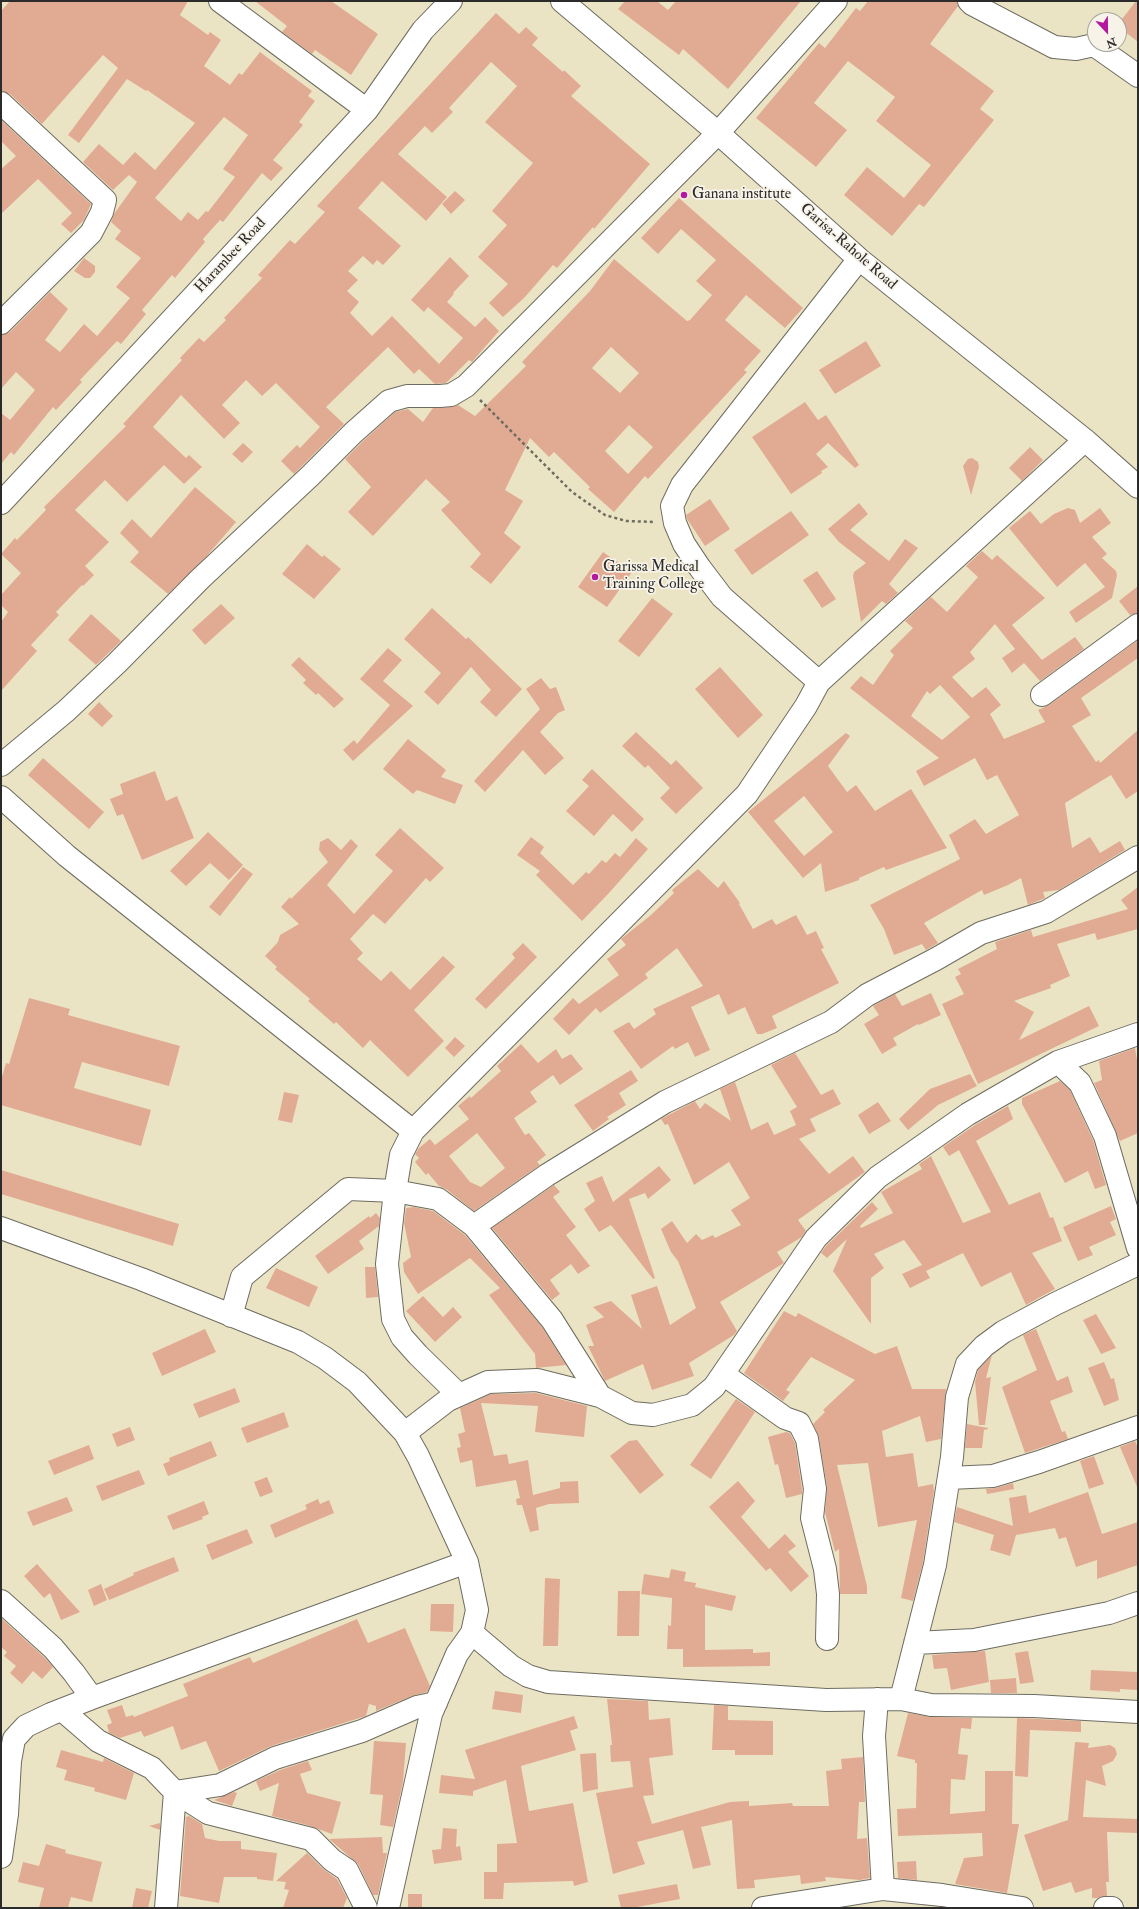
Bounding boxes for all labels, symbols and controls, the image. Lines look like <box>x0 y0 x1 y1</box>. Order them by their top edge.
north arrow <box>1087 12 1127 52</box>
text: N <box>1104 35 1118 51</box>
place label: Ganana institute <box>692 186 791 204</box>
marker: Ganana institute <box>679 190 689 200</box>
street label: Garisa-Rahole Road <box>796 200 900 294</box>
street label: Harambee Road <box>192 215 270 297</box>
place label: Garissa Medical Training College <box>603 559 704 594</box>
marker: Garissa Medical Training College <box>590 572 600 582</box>

